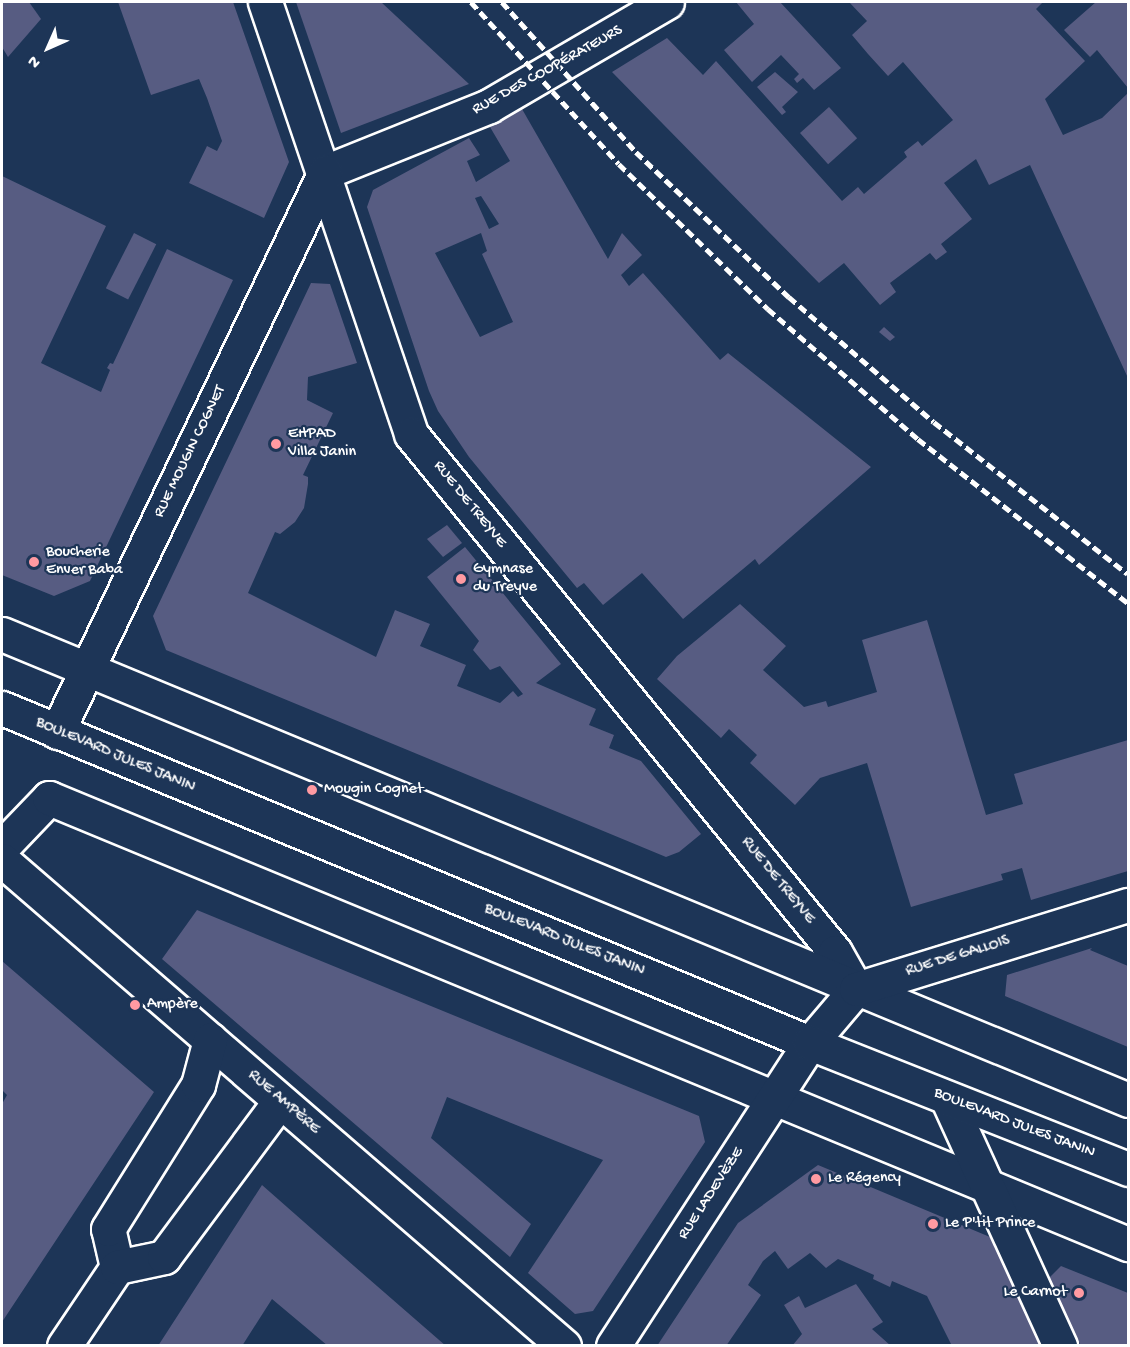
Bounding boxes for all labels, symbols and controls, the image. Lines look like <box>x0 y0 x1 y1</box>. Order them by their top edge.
north arrow <box>18 18 78 78</box>
street label: RUE DES COOPÉRATEURS <box>470 22 626 120</box>
text: N <box>25 51 45 72</box>
street label: RUE MOUGIN COGNET <box>151 383 231 521</box>
place label: EHPAD Villa Janin <box>288 425 356 463</box>
marker: EHPAD Villa Janin <box>269 437 283 451</box>
street label: RUE DE TREYVE <box>428 458 510 552</box>
place label: Boucherie Enver Baba <box>46 543 123 581</box>
marker: Boucherie Enver Baba <box>27 555 41 569</box>
place label: Gymnase du Treyve <box>473 560 537 598</box>
marker: Gymnase du Treyve <box>454 572 468 586</box>
street label: BOULEVARD JULES JANIN <box>32 714 198 798</box>
place label: Mougin Cognet <box>324 780 423 800</box>
marker: Mougin Cognet <box>305 783 319 797</box>
street label: RUE DE TREYVE <box>736 834 818 928</box>
street label: BOULEVARD JULES JANIN <box>481 900 647 982</box>
street label: RUE DE GALLOIS <box>904 932 1012 982</box>
place label: Ampère <box>147 995 198 1015</box>
marker: Ampère <box>128 998 142 1012</box>
street label: RUE AMPÈRE <box>243 1067 323 1139</box>
street label: BOULEVARD JULES JANIN <box>931 1084 1097 1164</box>
street label: RUE LADEVÈZE <box>675 1144 749 1244</box>
place label: Le Régency <box>828 1169 901 1189</box>
marker: Le Régency <box>809 1172 823 1186</box>
place label: Le P'tit Prince <box>945 1214 1035 1234</box>
marker: Le P'tit Prince <box>926 1217 940 1231</box>
place label: Le Carnot <box>1003 1283 1067 1303</box>
marker: Le Carnot <box>1072 1286 1086 1300</box>

